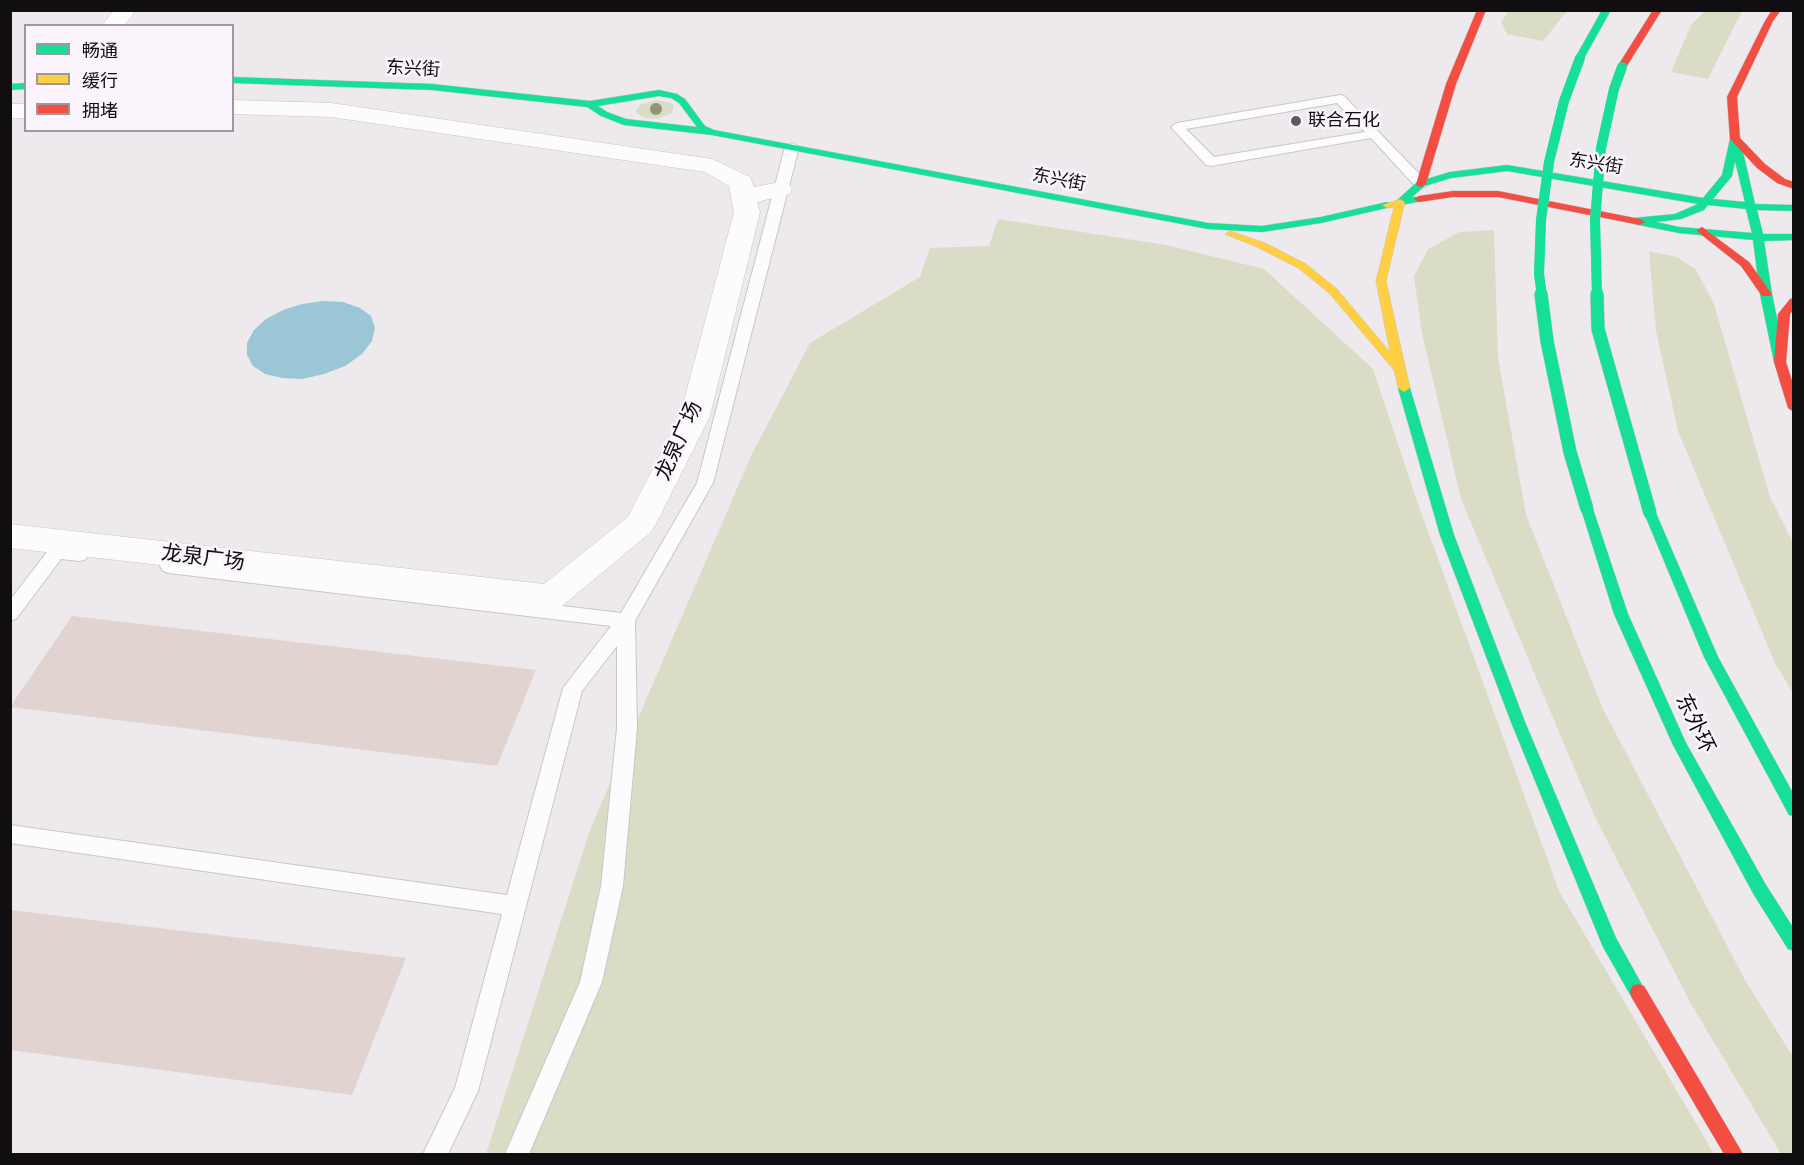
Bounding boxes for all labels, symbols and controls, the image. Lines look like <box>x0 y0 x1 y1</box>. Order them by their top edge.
legend <box>24 24 234 132</box>
text: 畅通 <box>82 40 118 62</box>
street label: 东兴街 <box>385 57 441 81</box>
text: 缓行 <box>82 70 118 92</box>
text: 拥堵 <box>82 100 118 122</box>
place label: 联合石化 <box>1308 110 1380 132</box>
marker: 联合石化 <box>1289 114 1303 128</box>
street label: 东兴街 <box>1568 149 1624 179</box>
street label: 东兴街 <box>1030 164 1088 196</box>
street label: 龙泉广场 <box>650 398 708 484</box>
street label: 龙泉广场 <box>160 540 246 576</box>
street label: 东外环 <box>1670 690 1720 758</box>

